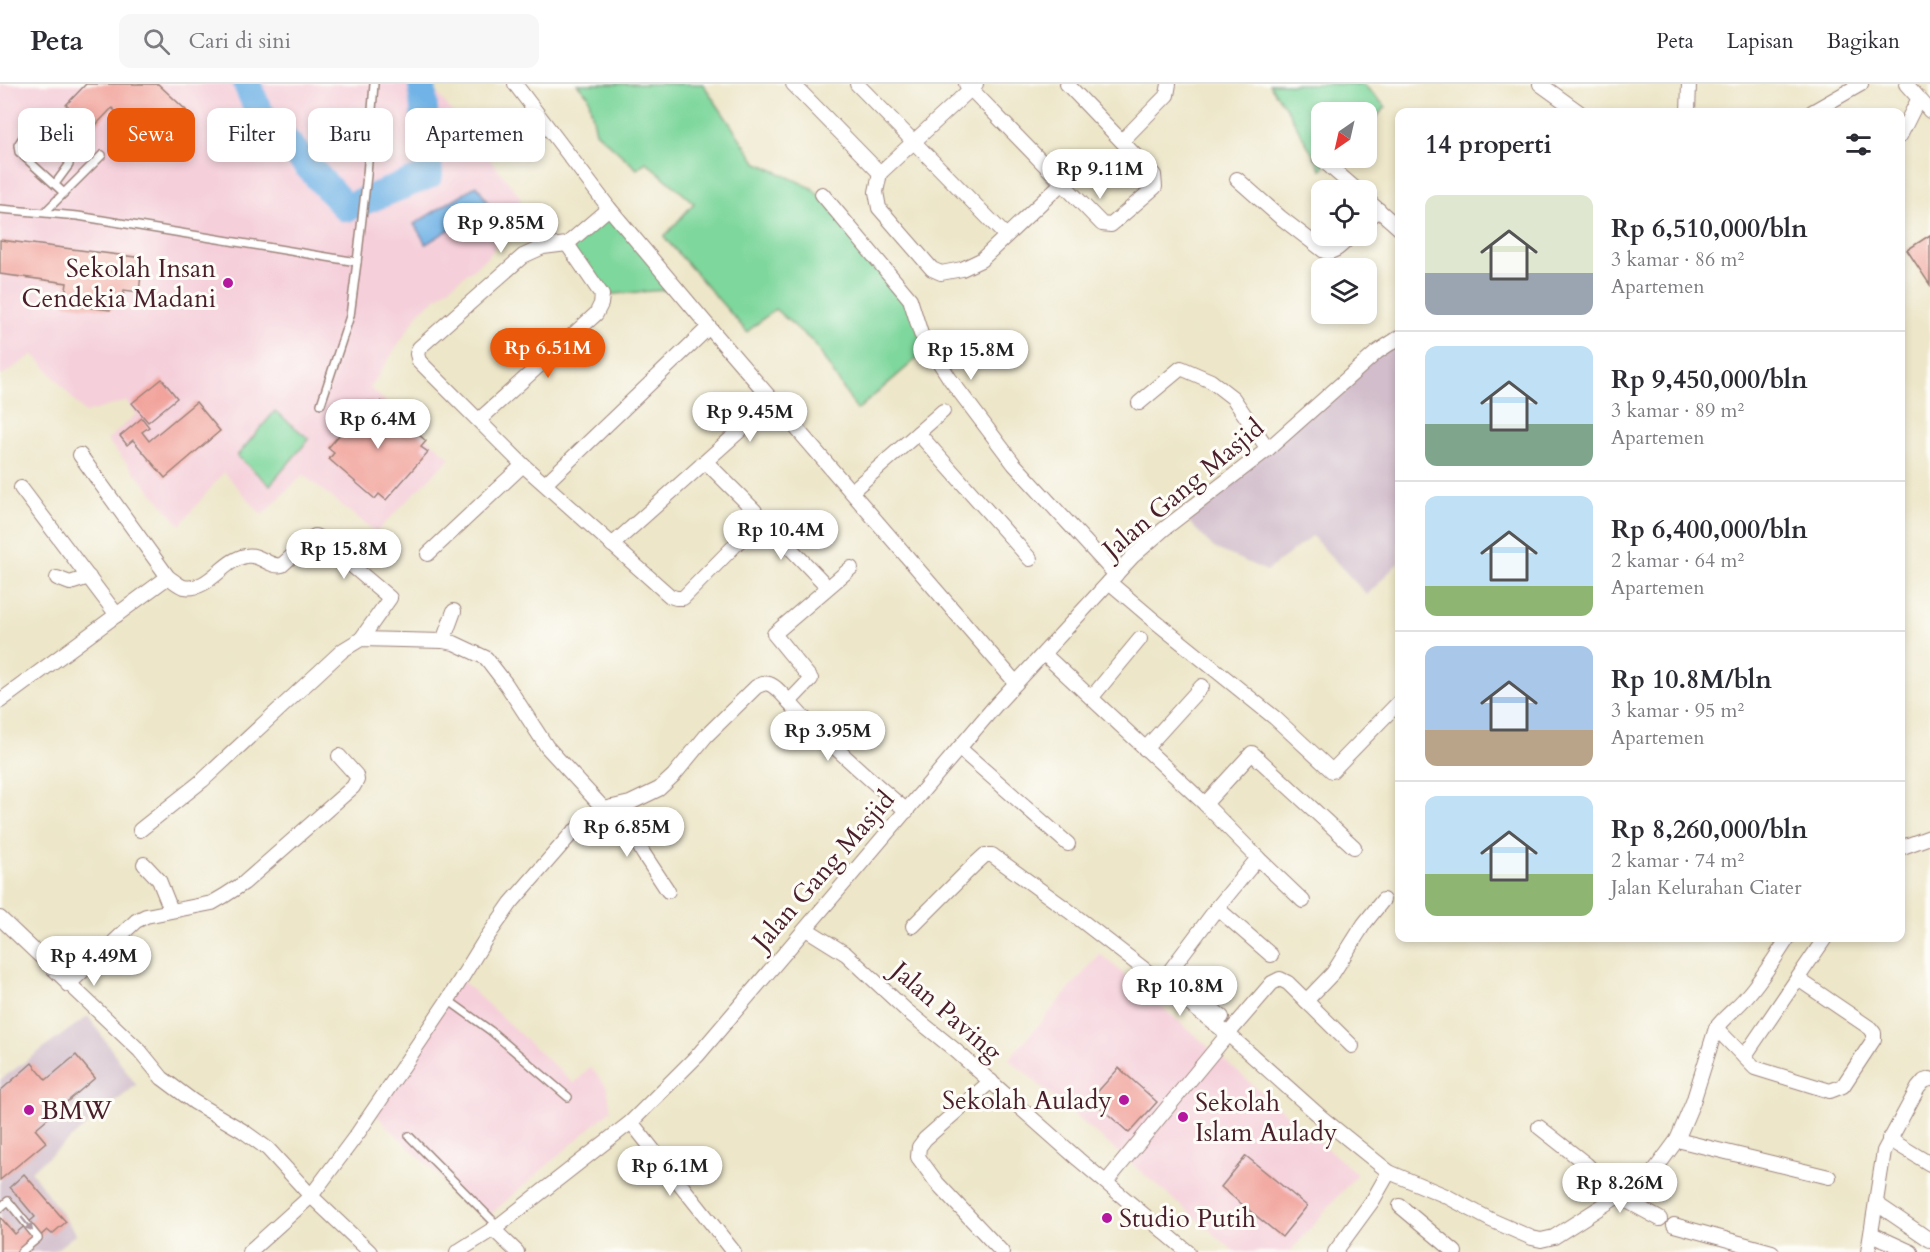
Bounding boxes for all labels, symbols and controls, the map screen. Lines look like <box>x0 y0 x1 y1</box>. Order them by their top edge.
search box <box>119 14 539 68</box>
text: Peta <box>30 22 83 60</box>
icon: search <box>140 25 173 58</box>
text: Cari di sini <box>188 26 291 56</box>
text: Peta <box>1656 27 1694 56</box>
text: Lapisan <box>1727 27 1794 56</box>
text: Bagikan <box>1827 27 1900 56</box>
north arrow <box>1311 102 1377 168</box>
map controls <box>1311 102 1377 324</box>
chip: Beli <box>18 108 95 162</box>
chip: Sewa <box>107 108 195 162</box>
chip: Filter <box>207 108 296 162</box>
chip: Baru <box>308 108 393 162</box>
chip: Apartemen <box>405 108 545 162</box>
text: 14 properti <box>1425 127 1552 162</box>
icon: filters <box>1842 128 1875 161</box>
pin: Rp 9.11M <box>1038 149 1162 200</box>
text: Rp 9.11M <box>1056 155 1144 182</box>
button: locate <box>1311 180 1377 246</box>
pin: Rp 9.85M <box>439 203 563 254</box>
text: Rp 9.85M <box>457 209 545 236</box>
text: Rp 6,510,000/bln <box>1611 211 1808 246</box>
icon: home <box>1473 219 1545 291</box>
text: 3 kamar · 86 m² <box>1611 246 1744 273</box>
place label: Sekolah Insan Cendekia Madani <box>22 251 216 316</box>
button: layers <box>1311 258 1377 324</box>
text: Apartemen <box>1611 273 1705 300</box>
marker: Sekolah Insan Cendekia Madani <box>221 276 235 290</box>
pin: Rp 6.51M <box>486 328 610 379</box>
pin: Rp 15.8M <box>909 330 1033 381</box>
text: Rp 6.51M <box>504 334 592 361</box>
text: Rp 15.8M <box>927 336 1015 363</box>
text: Rp 9,450,000/bln <box>1611 362 1808 397</box>
icon: home <box>1473 370 1545 442</box>
pin: Rp 9.45M <box>688 392 812 443</box>
text: 3 kamar · 89 m² <box>1611 397 1744 424</box>
text: Rp 9.45M <box>706 398 794 425</box>
pin: Rp 6.4M <box>323 399 433 450</box>
text: Rp 6.4M <box>339 405 417 432</box>
street label: Jalan Gang Masjid <box>1092 410 1272 569</box>
text: Apartemen <box>1611 424 1705 451</box>
pin: Rp 10.4M <box>719 510 843 561</box>
text: Rp 6,400,000/bln <box>1611 512 1808 547</box>
text: Rp 10.4M <box>737 516 825 543</box>
icon: home <box>1473 520 1545 592</box>
pin: Rp 15.8M <box>282 529 406 580</box>
text: Rp 15.8M <box>300 535 388 562</box>
text: 2 kamar · 64 m² <box>1611 547 1744 574</box>
text: Apartemen <box>1611 574 1705 601</box>
text: Rp 10.8M/bln <box>1611 662 1772 697</box>
icon: home <box>1473 670 1545 742</box>
text: 3 kamar · 95 m² <box>1611 697 1744 724</box>
pin: Rp 3.95M <box>766 711 890 762</box>
text: Rp 3.95M <box>784 717 872 744</box>
text: Apartemen <box>1611 724 1705 751</box>
street label: Jalan Gang Masjid <box>742 783 903 961</box>
pin: Rp 6.85M <box>565 807 689 858</box>
text: Rp 8,260,000/bln <box>1611 812 1808 847</box>
text: Rp 6.85M <box>583 813 671 840</box>
icon: home <box>1473 820 1545 892</box>
text: 2 kamar · 74 m² <box>1611 847 1744 874</box>
text: Jalan Kelurahan Ciater <box>1611 874 1801 901</box>
pin: Rp 4.49M <box>32 936 156 987</box>
text: Rp 4.49M <box>50 942 138 969</box>
street label: Jalan Paving <box>881 951 1010 1069</box>
pin: Rp 10.8M <box>1118 966 1242 1017</box>
text: Rp 10.8M <box>1136 972 1224 999</box>
place label: Sekolah Aulady <box>942 1083 1112 1118</box>
place label: Sekolah Islam Aulady <box>1195 1085 1338 1150</box>
place label: BMW <box>41 1093 112 1128</box>
marker: Sekolah Aulady <box>1117 1093 1131 1107</box>
marker: BMW <box>22 1103 36 1117</box>
marker: Sekolah Islam Aulady <box>1176 1110 1190 1124</box>
pin: Rp 6.1M <box>615 1146 725 1197</box>
text: Rp 6.1M <box>631 1152 709 1179</box>
pin: Rp 8.26M <box>1558 1163 1682 1214</box>
text: Rp 8.26M <box>1576 1169 1664 1196</box>
place label: Studio Putih <box>1119 1201 1256 1236</box>
marker: Studio Putih <box>1100 1211 1114 1225</box>
one-way arrow <box>20 1216 33 1232</box>

